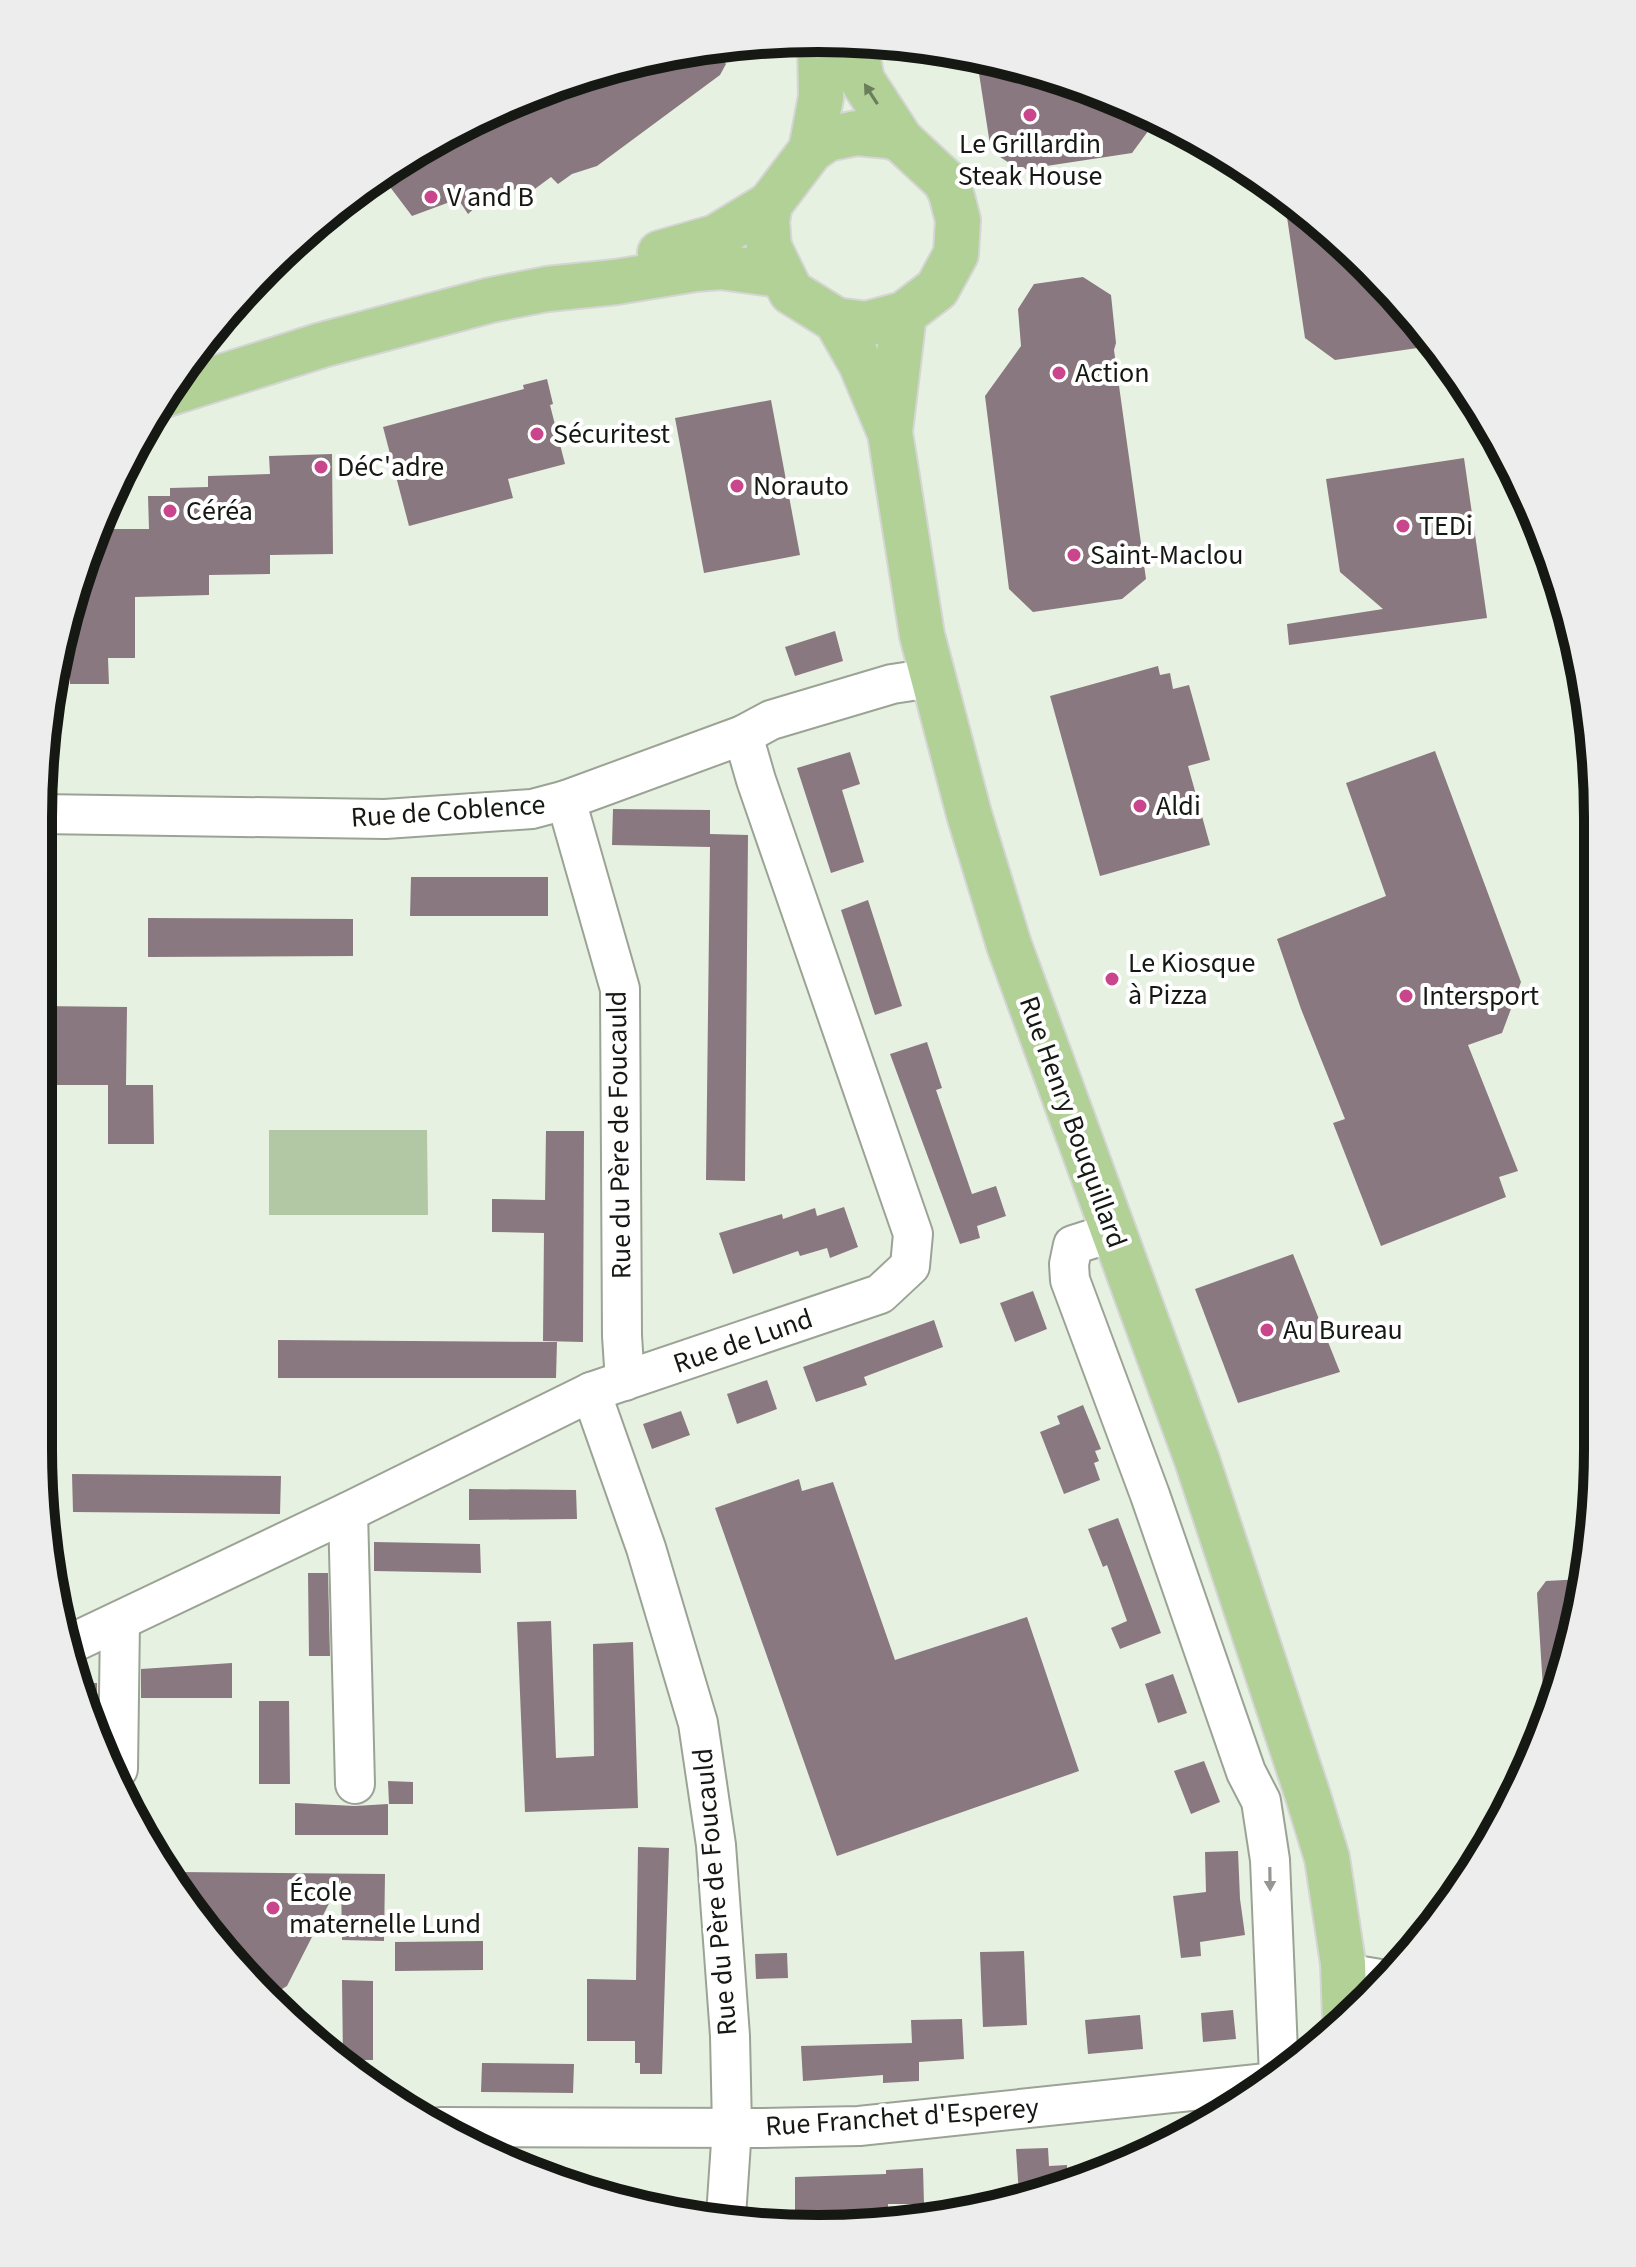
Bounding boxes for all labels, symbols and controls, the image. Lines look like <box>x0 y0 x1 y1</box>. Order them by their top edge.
one-way arrow <box>865 83 879 105</box>
marker: Le Grillardin Steak House <box>1021 106 1039 124</box>
place label: Le Grillardin Steak House <box>958 124 1102 196</box>
place label: V and B <box>447 177 534 217</box>
marker: V and B <box>422 188 440 206</box>
place label: Action <box>1075 353 1150 393</box>
marker: Action <box>1050 364 1068 382</box>
place label: Sécuritest <box>553 414 671 454</box>
marker: Sécuritest <box>528 425 546 443</box>
place label: DéC'adre <box>337 447 444 487</box>
marker: DéC'adre <box>312 458 330 476</box>
place label: Norauto <box>753 466 849 506</box>
marker: Norauto <box>728 477 746 495</box>
place label: Céréa <box>186 491 253 531</box>
marker: Céréa <box>161 502 179 520</box>
place label: TEDi <box>1419 506 1473 546</box>
marker: TEDi <box>1394 517 1412 535</box>
place label: Saint-Maclou <box>1090 535 1244 575</box>
marker: Saint-Maclou <box>1065 546 1083 564</box>
street label: Rue de Coblence <box>349 784 547 838</box>
place label: Aldi <box>1156 786 1201 826</box>
marker: Aldi <box>1131 797 1149 815</box>
place label: Le Kiosque à Pizza <box>1128 943 1255 1015</box>
marker: Le Kiosque à Pizza <box>1103 970 1121 988</box>
place label: Intersport <box>1422 976 1539 1016</box>
marker: Intersport <box>1397 987 1415 1005</box>
street label: Rue du Père de Foucauld <box>596 990 642 1280</box>
street label: Rue Henry Bouquillard <box>1009 991 1137 1253</box>
street label: Rue de Lund <box>668 1298 818 1384</box>
place label: Au Bureau <box>1283 1310 1403 1350</box>
marker: Au Bureau <box>1258 1321 1276 1339</box>
street label: Rue du Père de Foucauld <box>683 1747 747 2037</box>
one-way arrow <box>1264 1867 1276 1892</box>
place label: École maternelle Lund <box>289 1872 481 1944</box>
marker: École maternelle Lund <box>264 1899 282 1917</box>
street label: Rue Franchet d'Esperey <box>764 2087 1040 2147</box>

